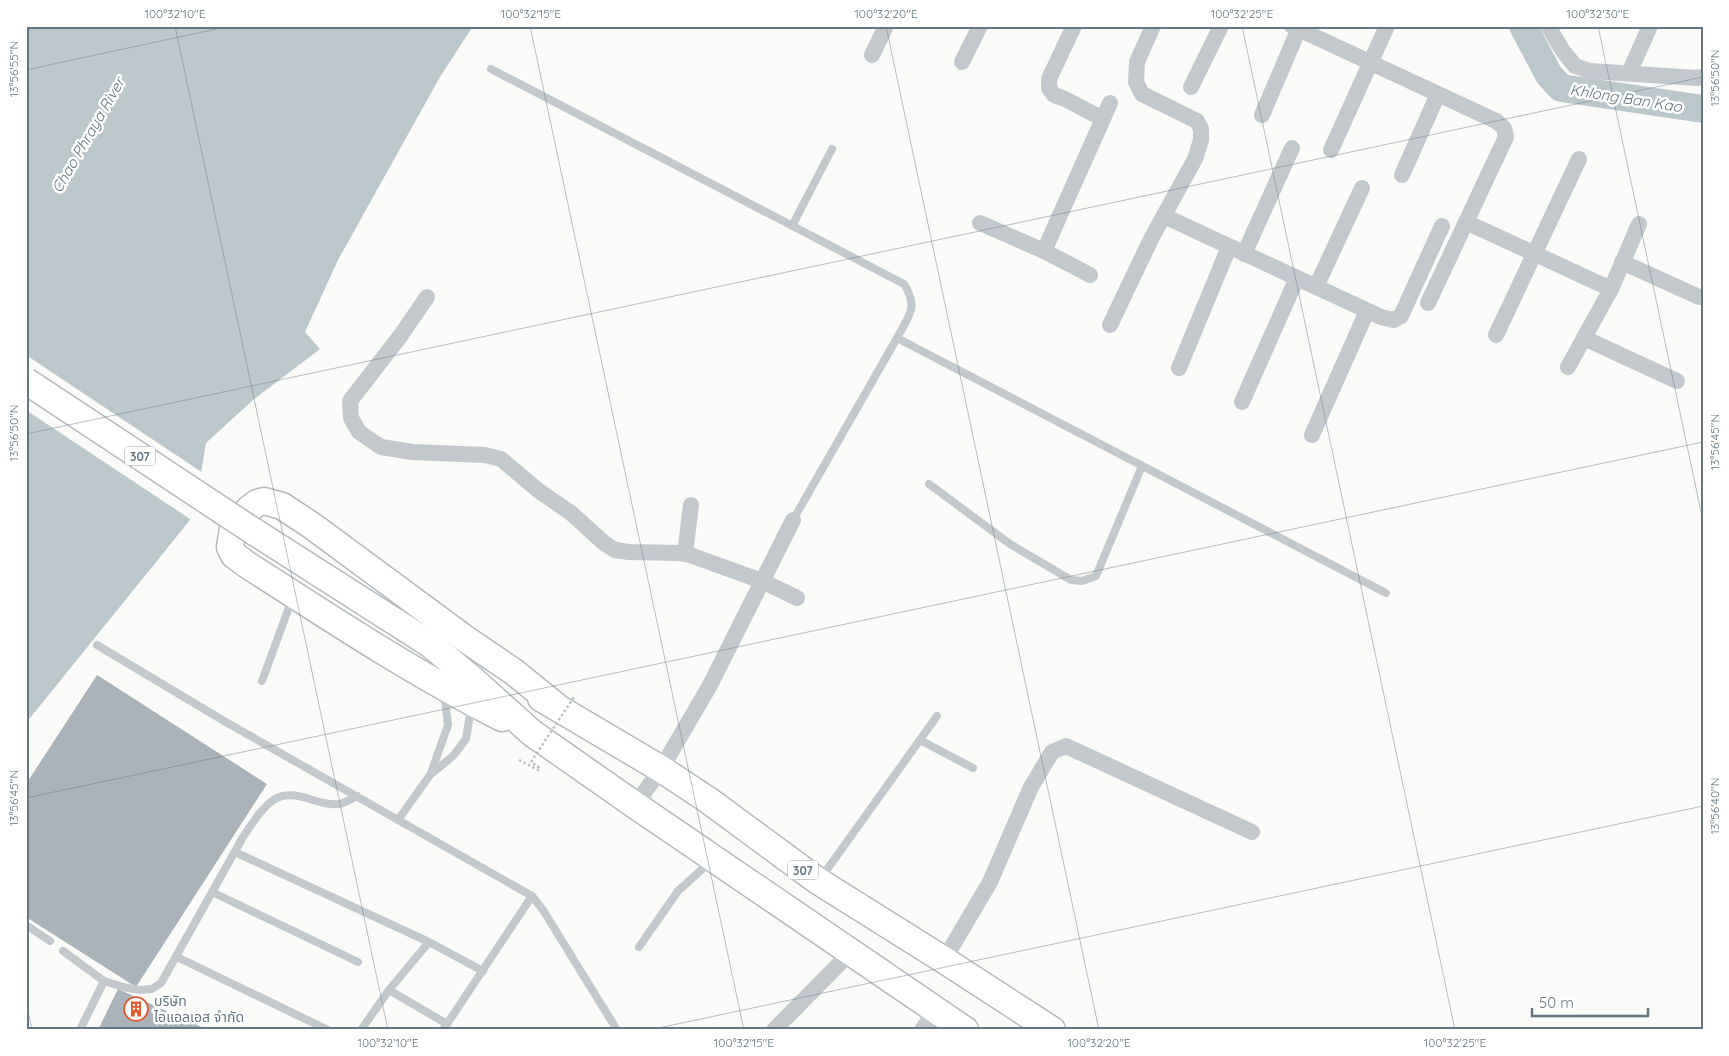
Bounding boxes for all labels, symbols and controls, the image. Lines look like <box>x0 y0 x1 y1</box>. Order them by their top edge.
text: 100°32'10"E <box>145 6 206 21</box>
text: 100°32'15"E <box>501 6 561 21</box>
text: 100°32'20"E <box>854 6 918 21</box>
text: 100°32'25"E <box>1211 6 1273 21</box>
text: 100°32'30"E <box>1567 6 1630 21</box>
text: 13°56'55"N <box>6 41 21 97</box>
text: 13°56'50"N <box>1707 49 1722 107</box>
water label: Chao Phraya River <box>47 72 130 196</box>
water label: Khlong Ban Kao <box>1569 80 1684 116</box>
text: 13°56'50"N <box>6 404 21 462</box>
text: 13°56'45"N <box>1707 414 1722 470</box>
road number: 307 <box>125 446 155 466</box>
text: 13°56'45"N <box>6 770 21 826</box>
text: 13°56'40"N <box>1707 778 1722 834</box>
road number: 307 <box>788 860 818 880</box>
scale bar <box>1532 986 1648 1018</box>
place label: บริษัท ไอแอลเอส จำกัด <box>153 992 244 1026</box>
text: 50 m <box>1539 993 1574 1012</box>
building icon: บริษัท ไอแอลเอส จำกัด <box>123 996 149 1022</box>
text: 100°32'10"E <box>358 1035 419 1050</box>
text: 100°32'15"E <box>714 1035 774 1050</box>
text: 100°32'20"E <box>1067 1035 1131 1050</box>
text: 100°32'25"E <box>1424 1035 1486 1050</box>

